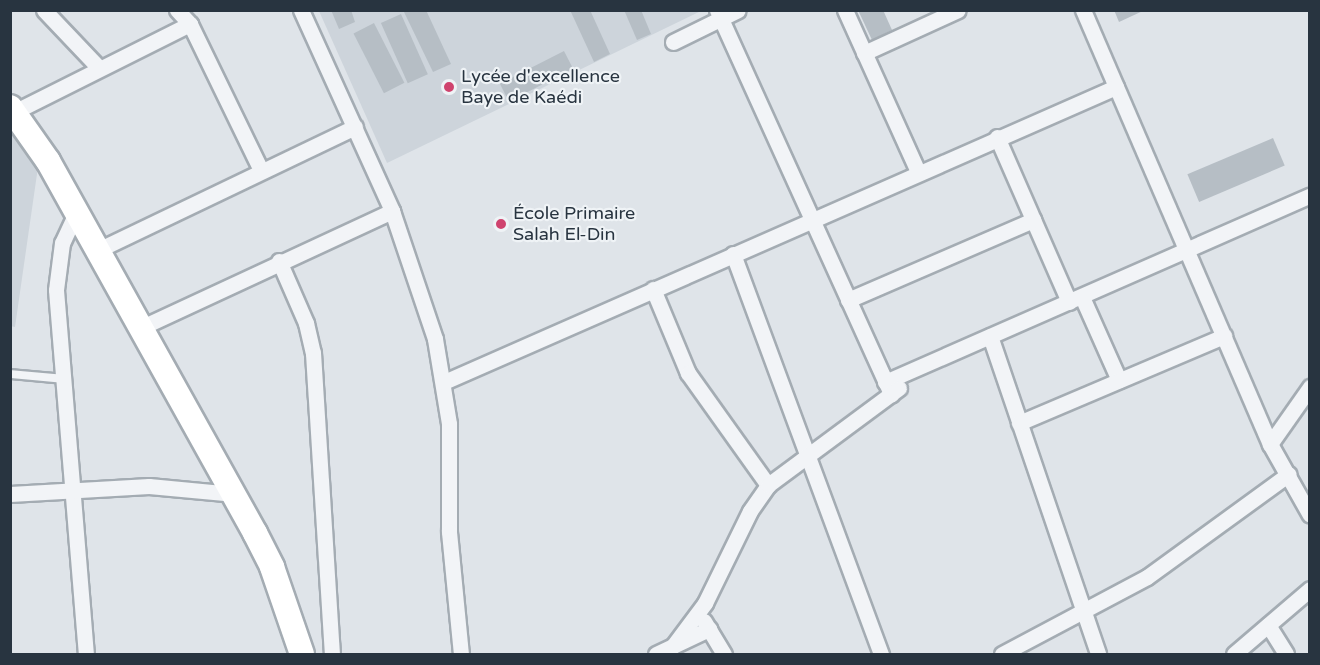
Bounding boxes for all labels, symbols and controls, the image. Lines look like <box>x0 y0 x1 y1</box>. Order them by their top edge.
place label: Lycée d'excellence Baye de Kaédi <box>461 66 620 109</box>
marker: Lycée d'excellence Baye de Kaédi <box>442 80 456 94</box>
place label: École Primaire Salah El-Din <box>513 203 635 246</box>
marker: École Primaire Salah El-Din <box>494 217 508 231</box>

